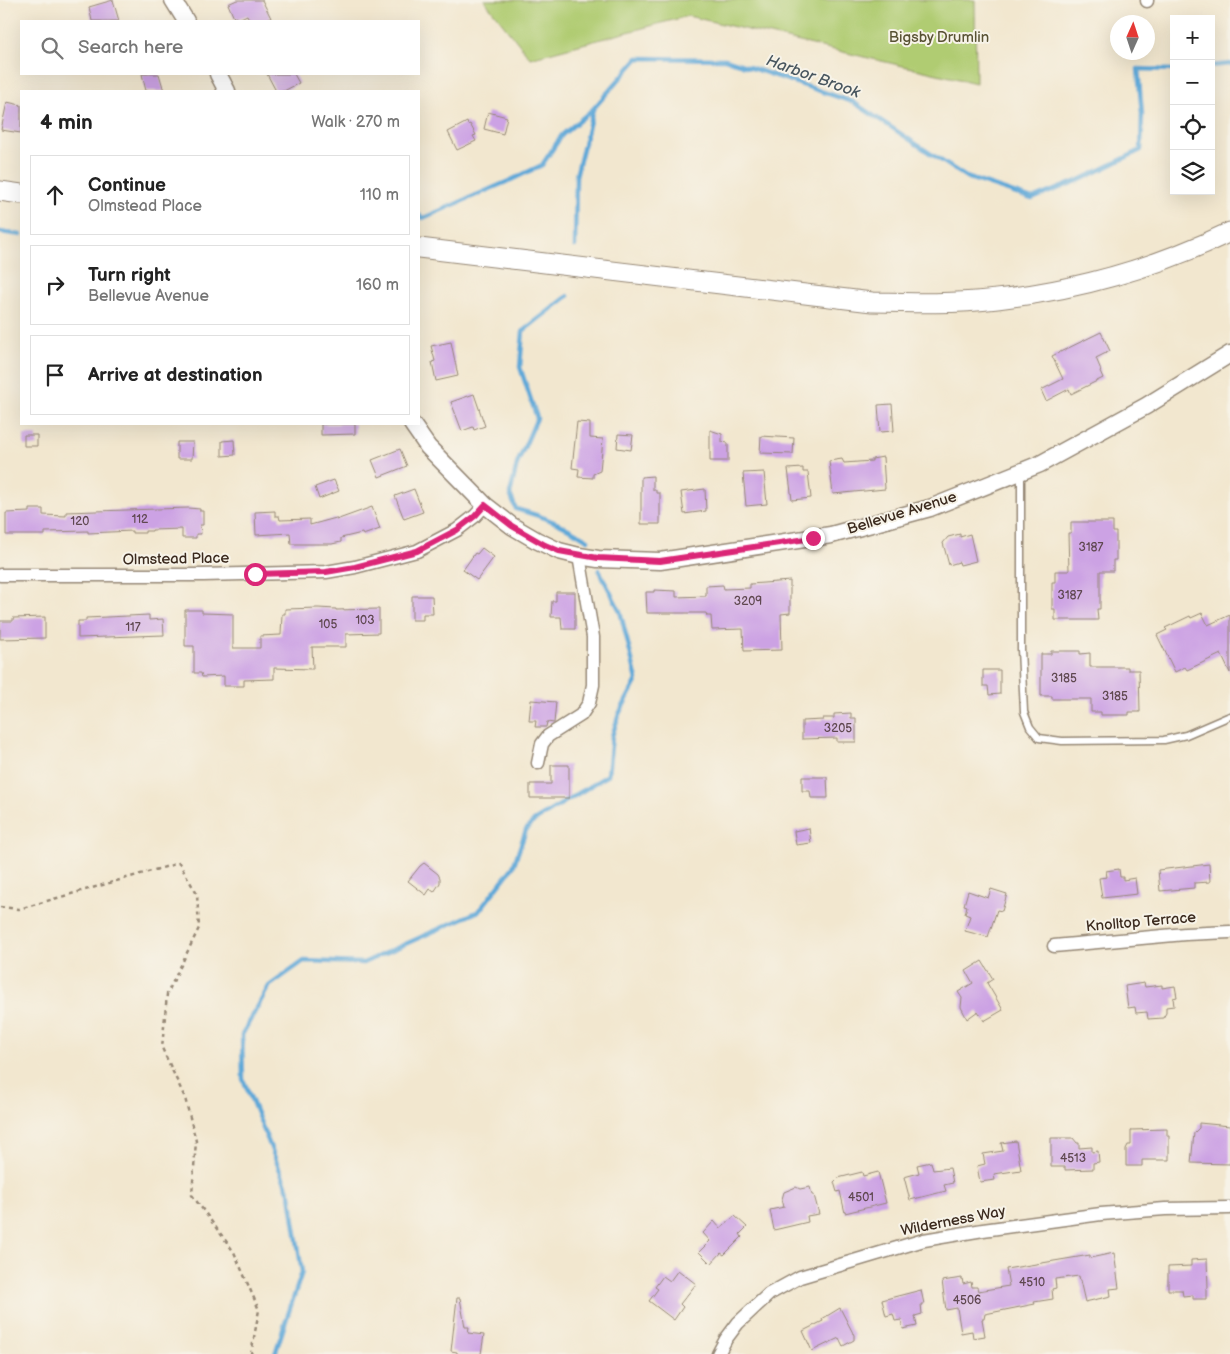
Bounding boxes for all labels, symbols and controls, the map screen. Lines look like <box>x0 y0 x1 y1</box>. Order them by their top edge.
north arrow <box>1110 15 1155 60</box>
map controls <box>1170 15 1215 195</box>
button: + <box>1170 15 1215 60</box>
search box <box>20 20 420 75</box>
park label: Bigsby Drumlin <box>889 28 989 47</box>
icon: search <box>38 34 66 62</box>
text: Search here <box>78 36 183 59</box>
water label: Harbor Brook <box>764 51 863 103</box>
button: − <box>1170 60 1215 105</box>
button: locate <box>1170 105 1215 150</box>
text: 4 min <box>40 110 93 135</box>
text: Walk · 270 m <box>311 113 400 132</box>
button: layers <box>1170 150 1215 195</box>
text: Continue <box>88 174 166 197</box>
icon: ahead <box>41 181 69 209</box>
text: 110 m <box>360 186 399 205</box>
text: Olmstead Place <box>88 197 202 216</box>
text: Turn right <box>88 264 171 287</box>
icon: right <box>41 271 69 299</box>
text: 160 m <box>356 276 399 295</box>
text: Bellevue Avenue <box>88 287 209 306</box>
icon: arrive <box>41 361 69 389</box>
text: Arrive at destination <box>88 364 263 387</box>
street label: Bellevue Avenue <box>845 487 959 539</box>
house number: 112 <box>132 512 148 527</box>
house number: 120 <box>71 514 89 529</box>
route end <box>802 527 825 550</box>
house number: 3187 <box>1079 540 1104 555</box>
street label: Olmstead Place <box>122 549 230 569</box>
route start <box>244 563 267 586</box>
house number: 3187 <box>1058 588 1083 603</box>
house number: 3209 <box>734 594 762 609</box>
house number: 103 <box>355 613 375 628</box>
house number: 105 <box>319 617 337 632</box>
house number: 117 <box>125 620 141 635</box>
house number: 3185 <box>1051 671 1077 686</box>
house number: 3185 <box>1102 689 1128 704</box>
house number: 3205 <box>824 721 852 736</box>
street label: Knolltop Terrace <box>1085 908 1197 936</box>
house number: 4513 <box>1060 1151 1086 1166</box>
house number: 4501 <box>848 1190 874 1205</box>
street label: Wilderness Way <box>899 1201 1007 1240</box>
house number: 4510 <box>1019 1275 1045 1290</box>
house number: 4506 <box>953 1293 981 1308</box>

